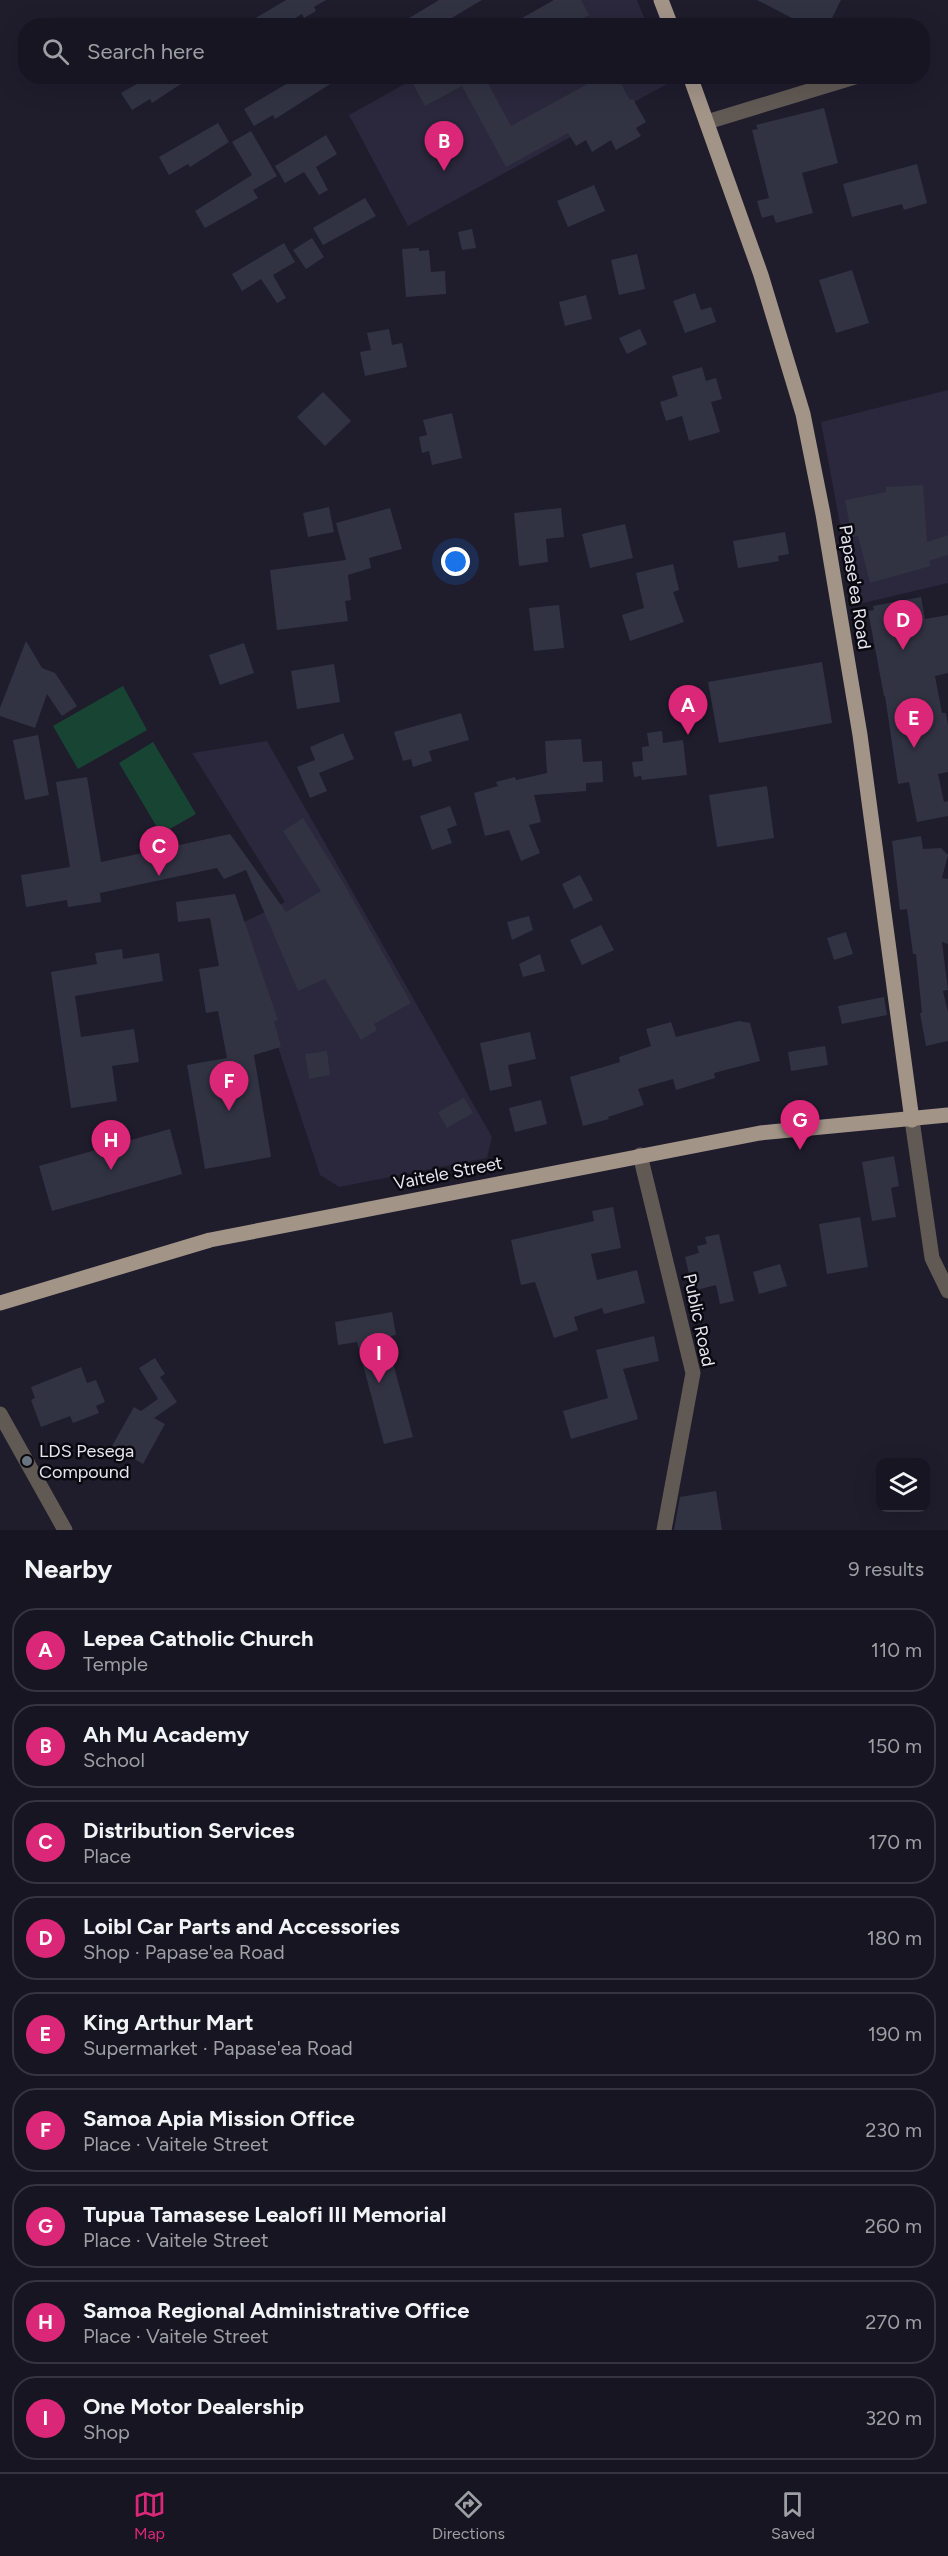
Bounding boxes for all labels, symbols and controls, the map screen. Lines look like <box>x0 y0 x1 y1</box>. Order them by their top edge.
search box <box>18 18 930 84</box>
icon: search <box>39 35 72 68</box>
text: Search here <box>87 38 205 65</box>
pin: B <box>424 122 464 171</box>
street label: Papase'ea Road <box>834 523 876 651</box>
your location <box>441 547 470 576</box>
pin: D <box>884 600 922 650</box>
pin: A <box>668 686 708 735</box>
pin: E <box>894 698 934 748</box>
pin: C <box>140 826 178 876</box>
pin: F <box>210 1062 248 1111</box>
pin: G <box>780 1100 820 1150</box>
pin: H <box>92 1120 130 1170</box>
street label: Vaitele Street <box>392 1152 504 1194</box>
street label: Public Road <box>678 1271 720 1369</box>
pin: I <box>360 1334 398 1383</box>
place label: LDS Pesega Compound <box>39 1440 134 1483</box>
marker: LDS Pesega Compound <box>20 1454 34 1468</box>
map controls <box>876 1458 930 1512</box>
button: layers <box>876 1458 930 1512</box>
text: Nearby <box>24 1553 112 1585</box>
text: 9 results <box>848 1557 924 1581</box>
text: Lepea Catholic Church <box>83 1625 314 1652</box>
text: A <box>38 1638 53 1662</box>
text: 110 m <box>871 1638 922 1662</box>
text: Temple <box>83 1652 148 1676</box>
text: Ah Mu Academy <box>83 1721 249 1748</box>
text: B <box>39 1734 52 1758</box>
text: 150 m <box>867 1734 922 1758</box>
text: School <box>83 1748 145 1772</box>
text: Distribution Services <box>83 1817 294 1844</box>
text: C <box>38 1830 53 1854</box>
text: 170 m <box>868 1830 922 1854</box>
text: Place <box>83 1844 131 1868</box>
text: Loibl Car Parts and Accessories <box>83 1913 400 1940</box>
text: D <box>39 1926 53 1950</box>
text: 180 m <box>867 1926 922 1950</box>
text: Shop · Papase'ea Road <box>83 1940 285 1964</box>
text: King Arthur Mart <box>83 2009 254 2036</box>
text: E <box>40 2022 51 2046</box>
text: 190 m <box>868 2022 922 2046</box>
text: Supermarket · Papase'ea Road <box>83 2036 353 2060</box>
text: Samoa Apia Mission Office <box>83 2105 355 2132</box>
text: F <box>40 2118 51 2142</box>
text: 230 m <box>865 2118 922 2142</box>
text: Place · Vaitele Street <box>83 2132 268 2156</box>
text: Tupua Tamasese Lealofi III Memorial <box>83 2201 446 2228</box>
text: G <box>38 2214 53 2238</box>
text: 260 m <box>865 2214 922 2238</box>
text: Place · Vaitele Street <box>83 2228 268 2252</box>
text: Samoa Regional Administrative Office <box>83 2297 469 2324</box>
text: H <box>38 2310 53 2334</box>
text: 270 m <box>865 2310 922 2334</box>
text: Place · Vaitele Street <box>83 2324 268 2348</box>
text: One Motor Dealership <box>83 2393 304 2420</box>
text: I <box>43 2406 48 2430</box>
text: 320 m <box>865 2406 922 2430</box>
text: Shop <box>83 2420 130 2444</box>
tab: Map <box>133 2488 166 2543</box>
tab: Directions <box>432 2488 505 2543</box>
tab: Saved <box>771 2488 815 2543</box>

